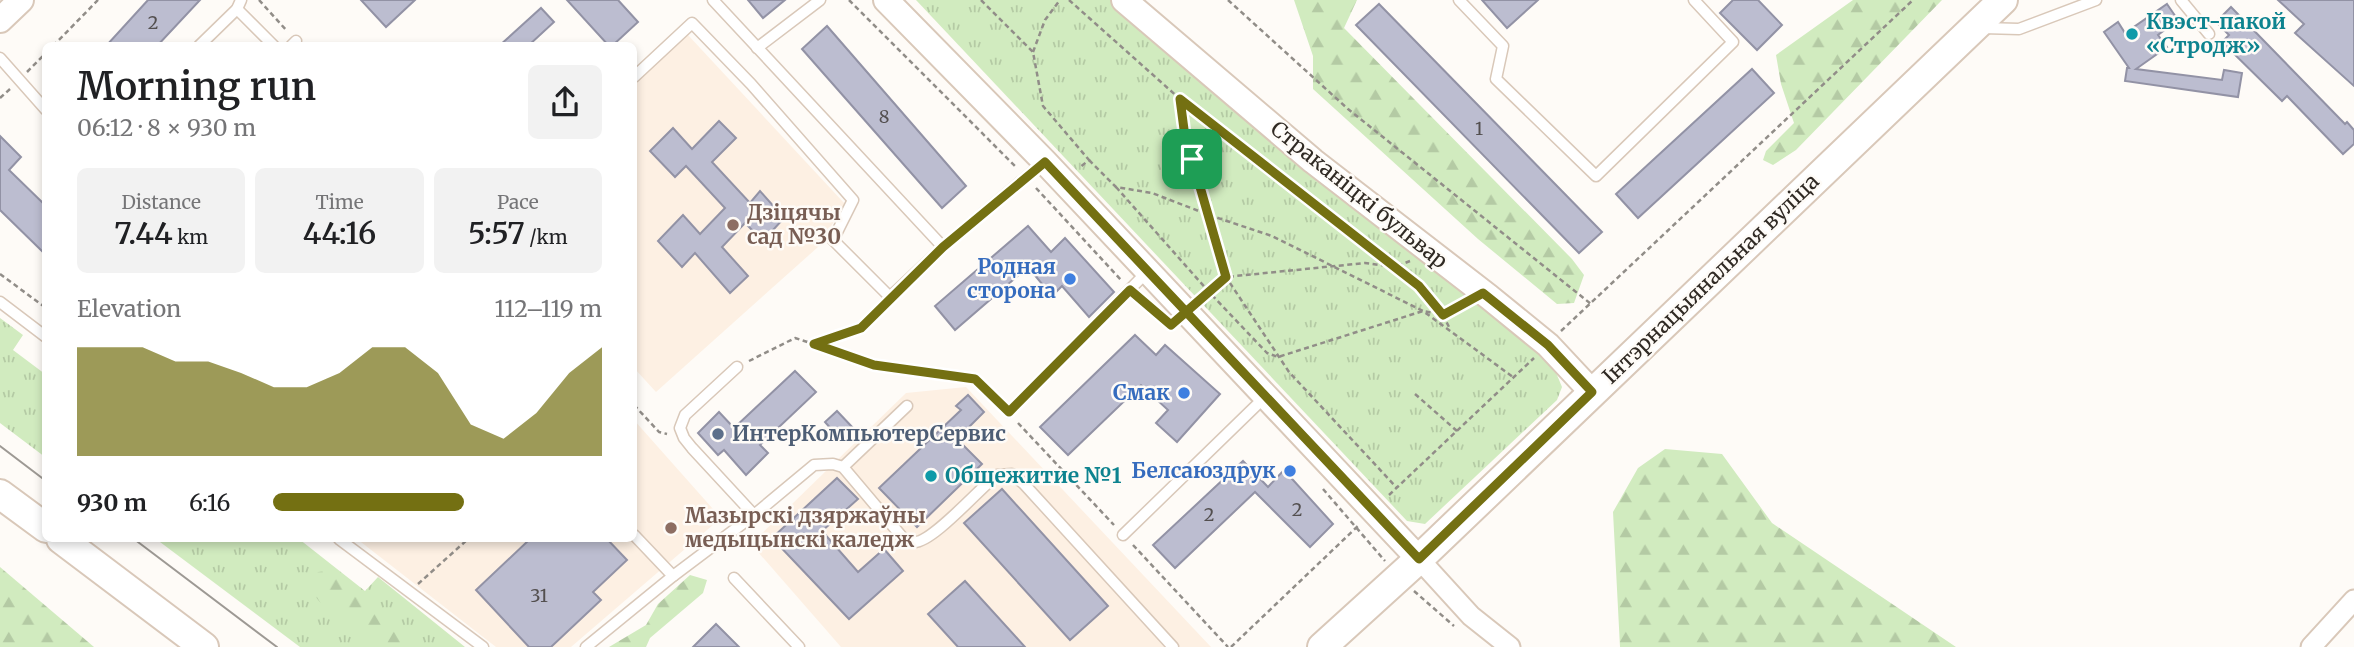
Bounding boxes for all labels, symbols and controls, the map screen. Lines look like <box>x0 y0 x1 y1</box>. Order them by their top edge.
place label: Квэст-пакой «Стродж» <box>2146 8 2286 59</box>
house number: 2 <box>148 11 158 34</box>
marker: Квэст-пакой «Стродж» <box>2124 26 2140 42</box>
text: Morning run <box>77 63 316 110</box>
button: share <box>528 65 602 139</box>
house number: 8 <box>879 105 889 128</box>
text: 06:12 · 8 × 930 m <box>77 113 256 142</box>
street label: Страканіцкі бульвар <box>1265 115 1453 274</box>
house number: 1 <box>1475 117 1483 140</box>
pin <box>1162 129 1222 189</box>
icon: arrive <box>1173 140 1211 178</box>
street label: Інтэрнацыянальная вуліца <box>1597 168 1825 389</box>
text: Distance <box>121 190 201 214</box>
text: Time <box>315 190 364 214</box>
text: Pace <box>497 190 539 214</box>
place label: Дзіцячы сад №30 <box>747 199 841 250</box>
text: 7.44 <box>114 214 173 252</box>
text: 44:16 <box>303 214 376 252</box>
text: 5:57 <box>468 214 525 252</box>
marker: Дзіцячы сад №30 <box>725 217 741 233</box>
text: km <box>173 225 208 249</box>
text: /km <box>525 225 568 249</box>
place label: Родная сторона <box>967 253 1056 304</box>
marker: Родная сторона <box>1062 271 1078 287</box>
text: Elevation <box>77 294 181 323</box>
text: 112–119 m <box>495 294 602 323</box>
place label: Смак <box>1113 379 1170 406</box>
marker: Смак <box>1176 385 1192 401</box>
place label: ИнтерКомпьютерСервис <box>732 420 1006 447</box>
marker: ИнтерКомпьютерСервис <box>710 426 726 442</box>
place label: Белсаюздрук <box>1131 457 1276 484</box>
place label: Общежитие №1 <box>945 462 1122 489</box>
marker: Белсаюздрук <box>1282 463 1298 479</box>
marker: Общежитие №1 <box>923 468 939 484</box>
text: 930 m <box>77 488 147 517</box>
text: 6:16 <box>189 488 230 517</box>
house number: 2 <box>1292 498 1302 521</box>
place label: Мазырскі дзяржаўны медыцынскі каледж <box>685 502 926 553</box>
house number: 2 <box>1204 503 1214 526</box>
marker: Мазырскі дзяржаўны медыцынскі каледж <box>663 520 679 536</box>
house number: 31 <box>530 584 548 607</box>

